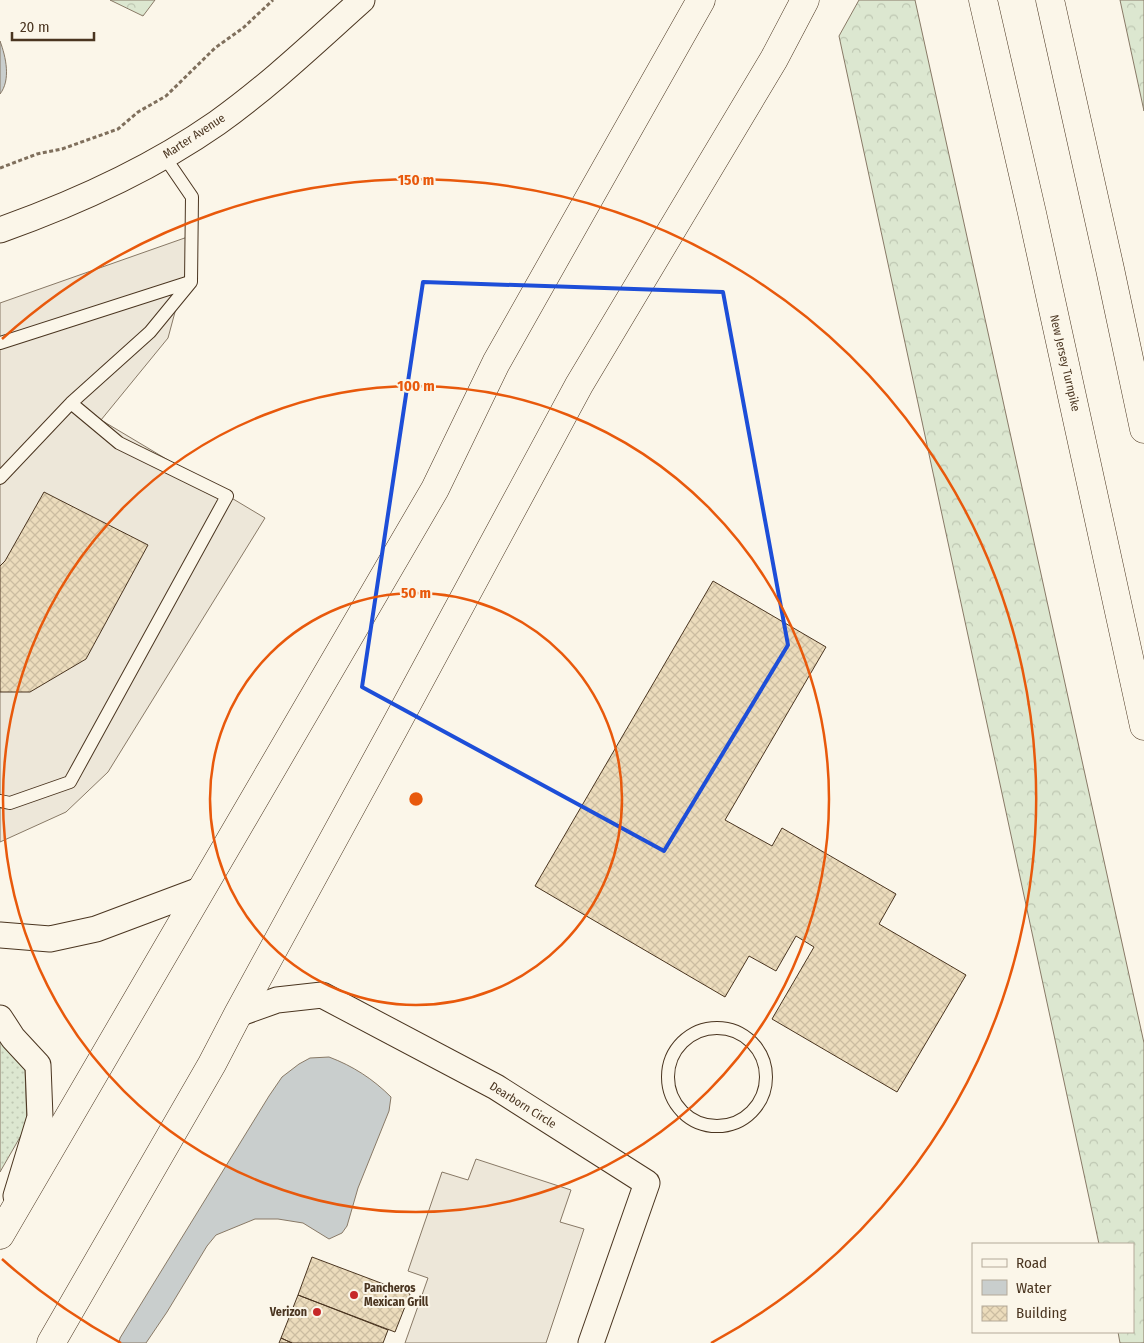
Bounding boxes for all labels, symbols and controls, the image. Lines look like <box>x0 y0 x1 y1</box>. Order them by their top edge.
scale bar <box>12 10 95 42</box>
text: 20 m <box>20 18 50 36</box>
street label: Marter Avenue <box>160 111 228 161</box>
text: 150 m <box>398 171 434 189</box>
street label: New Jersey Turnpike <box>1047 313 1083 413</box>
text: 100 m <box>397 377 435 395</box>
text: 50 m <box>401 584 431 602</box>
centre of rings <box>407 790 425 808</box>
street label: Dearborn Circle <box>487 1079 559 1131</box>
legend <box>972 1243 1134 1333</box>
text: Road <box>1016 1254 1047 1272</box>
text: Water <box>1016 1279 1052 1297</box>
place label: Pancheros Mexican Grill <box>364 1281 429 1309</box>
marker: Pancheros Mexican Grill <box>348 1289 360 1301</box>
text: Building <box>1016 1304 1067 1322</box>
place label: Verizon <box>269 1305 307 1319</box>
marker: Verizon <box>311 1306 323 1318</box>

